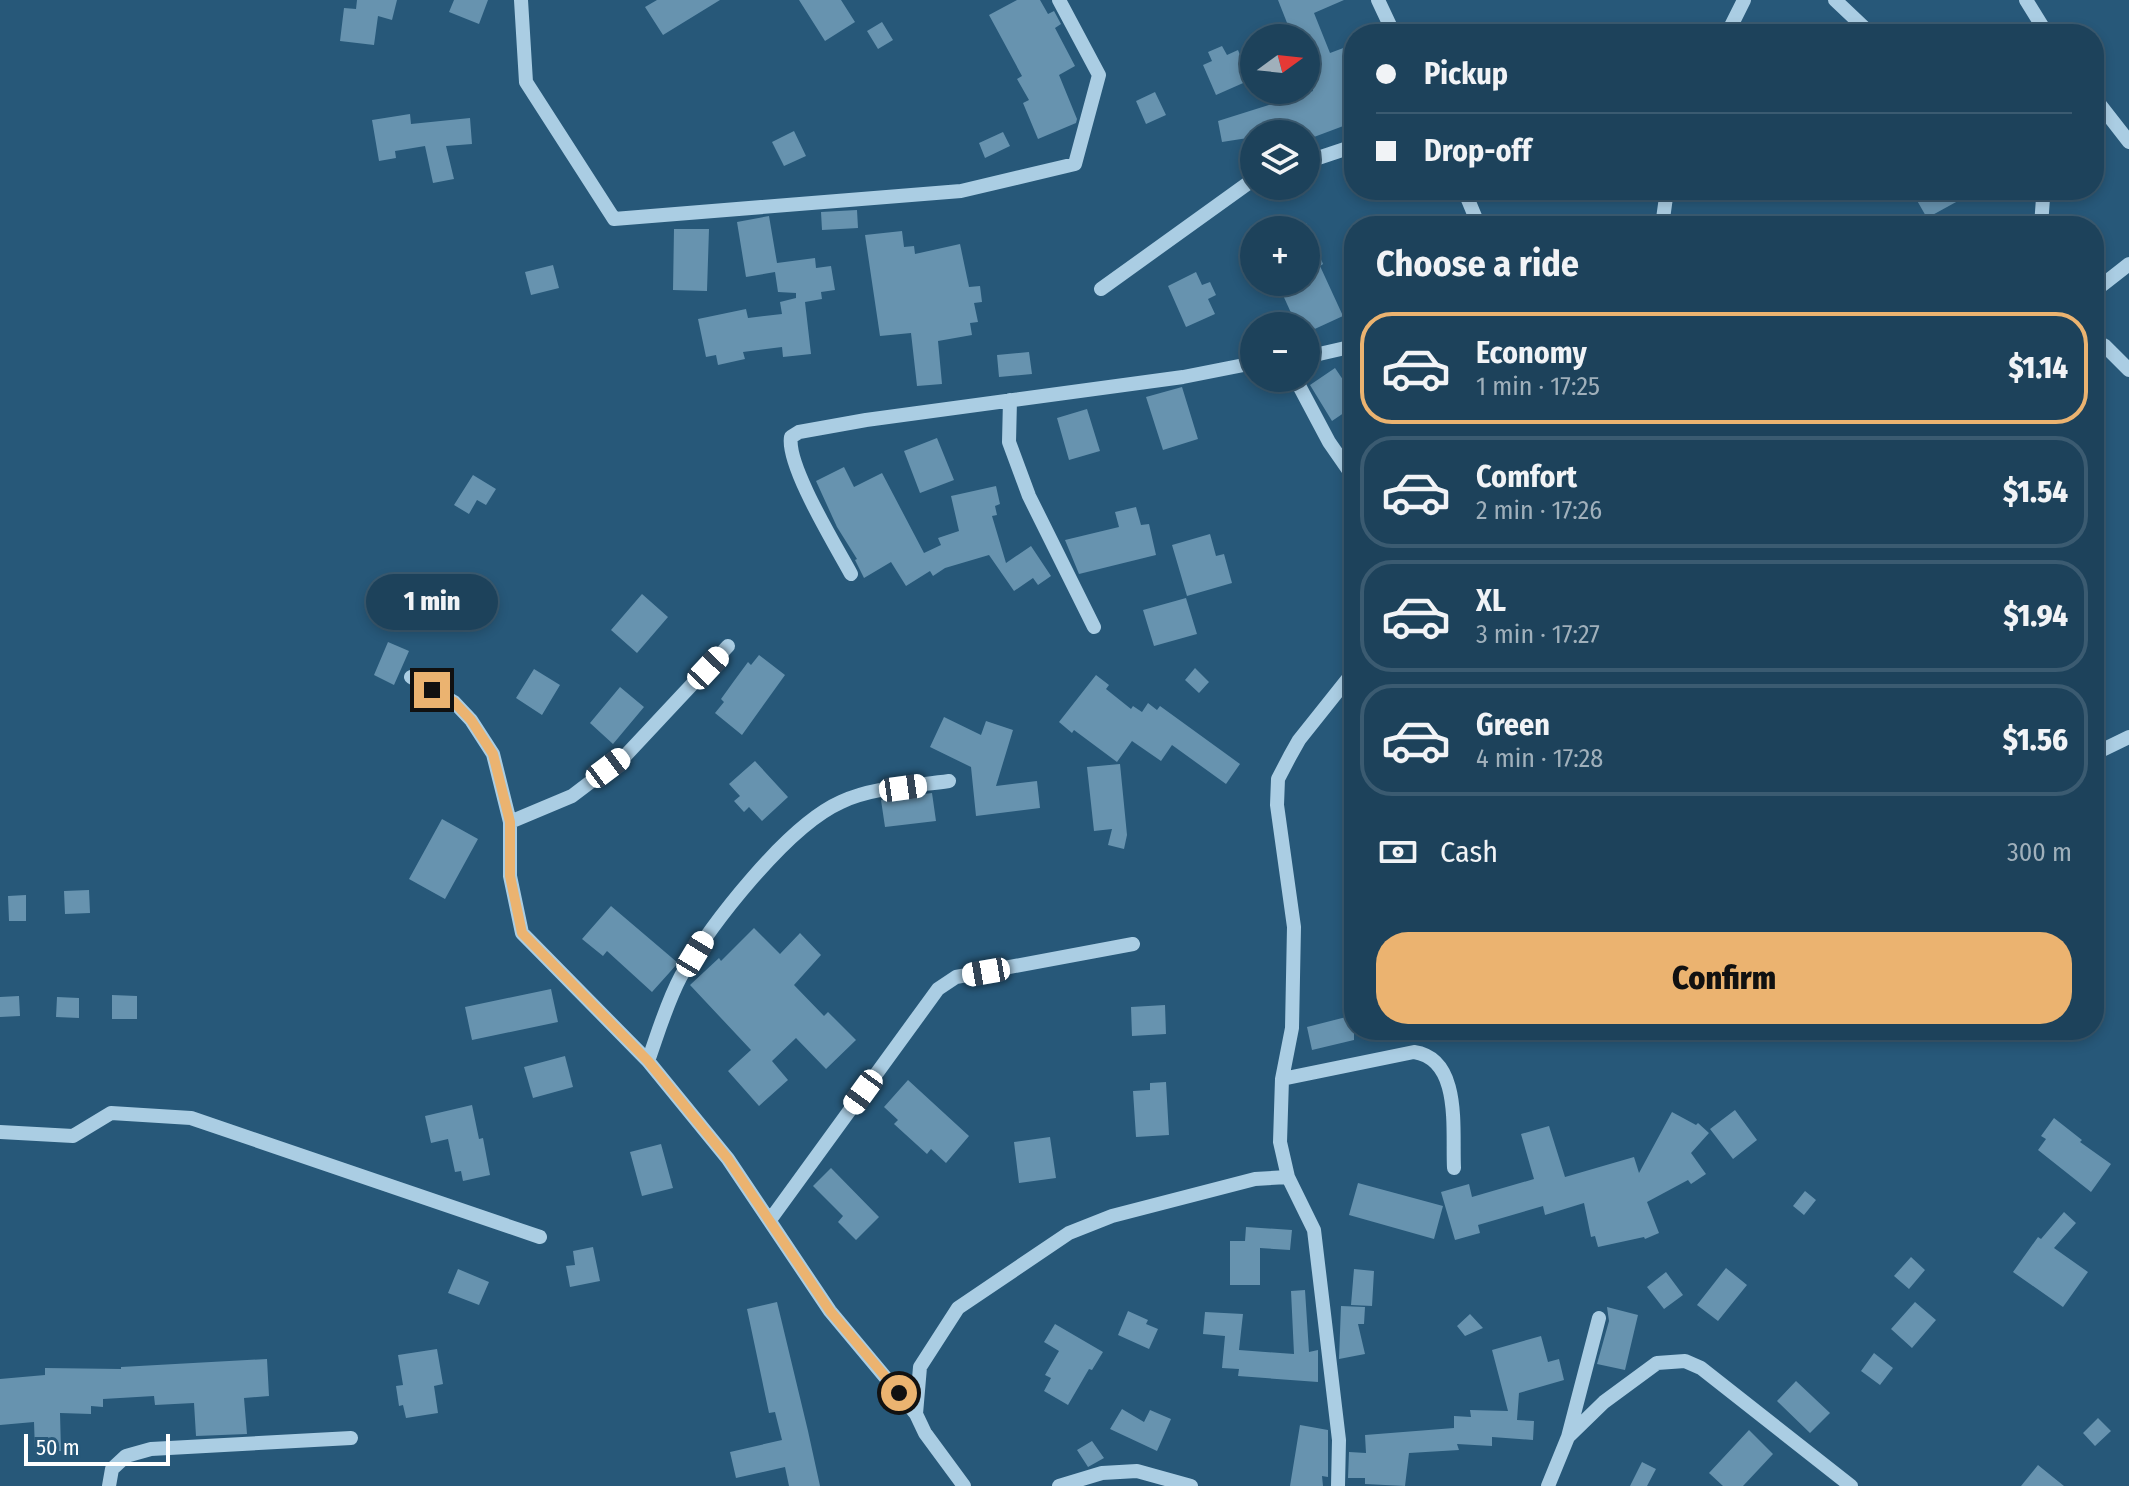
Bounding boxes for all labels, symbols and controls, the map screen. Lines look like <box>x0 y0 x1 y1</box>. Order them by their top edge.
north arrow <box>1240 24 1320 104</box>
map controls <box>1240 24 1320 392</box>
text: Pickup <box>1424 56 1508 92</box>
button: layers <box>1240 120 1320 200</box>
text: Drop-off <box>1424 133 1531 169</box>
button: + <box>1240 216 1320 296</box>
text: Choose a ride <box>1376 242 1579 286</box>
button: − <box>1240 312 1320 392</box>
icon: car <box>1380 332 1452 404</box>
text: Economy <box>1476 335 1587 371</box>
text: $1.14 <box>2008 350 2068 386</box>
text: 1 min · 17:25 <box>1476 371 1600 402</box>
icon: car <box>1380 456 1452 528</box>
text: Comfort <box>1476 459 1577 495</box>
text: $1.54 <box>2003 474 2068 510</box>
text: 2 min · 17:26 <box>1476 495 1602 526</box>
callout: 1 min <box>366 574 498 630</box>
icon: car <box>1380 580 1452 652</box>
text: XL <box>1476 583 1506 619</box>
text: 1 min <box>404 586 460 617</box>
text: $1.94 <box>2003 598 2068 634</box>
text: 3 min · 17:27 <box>1476 619 1600 650</box>
car <box>683 642 733 694</box>
route end <box>414 672 450 708</box>
icon: car <box>1380 704 1452 776</box>
text: Green <box>1476 707 1550 743</box>
text: $1.56 <box>2003 722 2068 758</box>
text: 4 min · 17:28 <box>1476 743 1603 774</box>
car <box>582 744 634 792</box>
car <box>878 773 928 803</box>
icon: cash <box>1376 830 1420 874</box>
text: Cash <box>1440 834 1498 870</box>
text: 300 m <box>2007 837 2072 868</box>
car <box>672 927 718 981</box>
button: Confirm <box>1376 932 2072 1024</box>
car <box>960 956 1012 988</box>
car <box>839 1066 887 1118</box>
route start <box>881 1375 917 1411</box>
scale bar <box>24 1430 170 1466</box>
text: 50 m <box>36 1434 80 1461</box>

